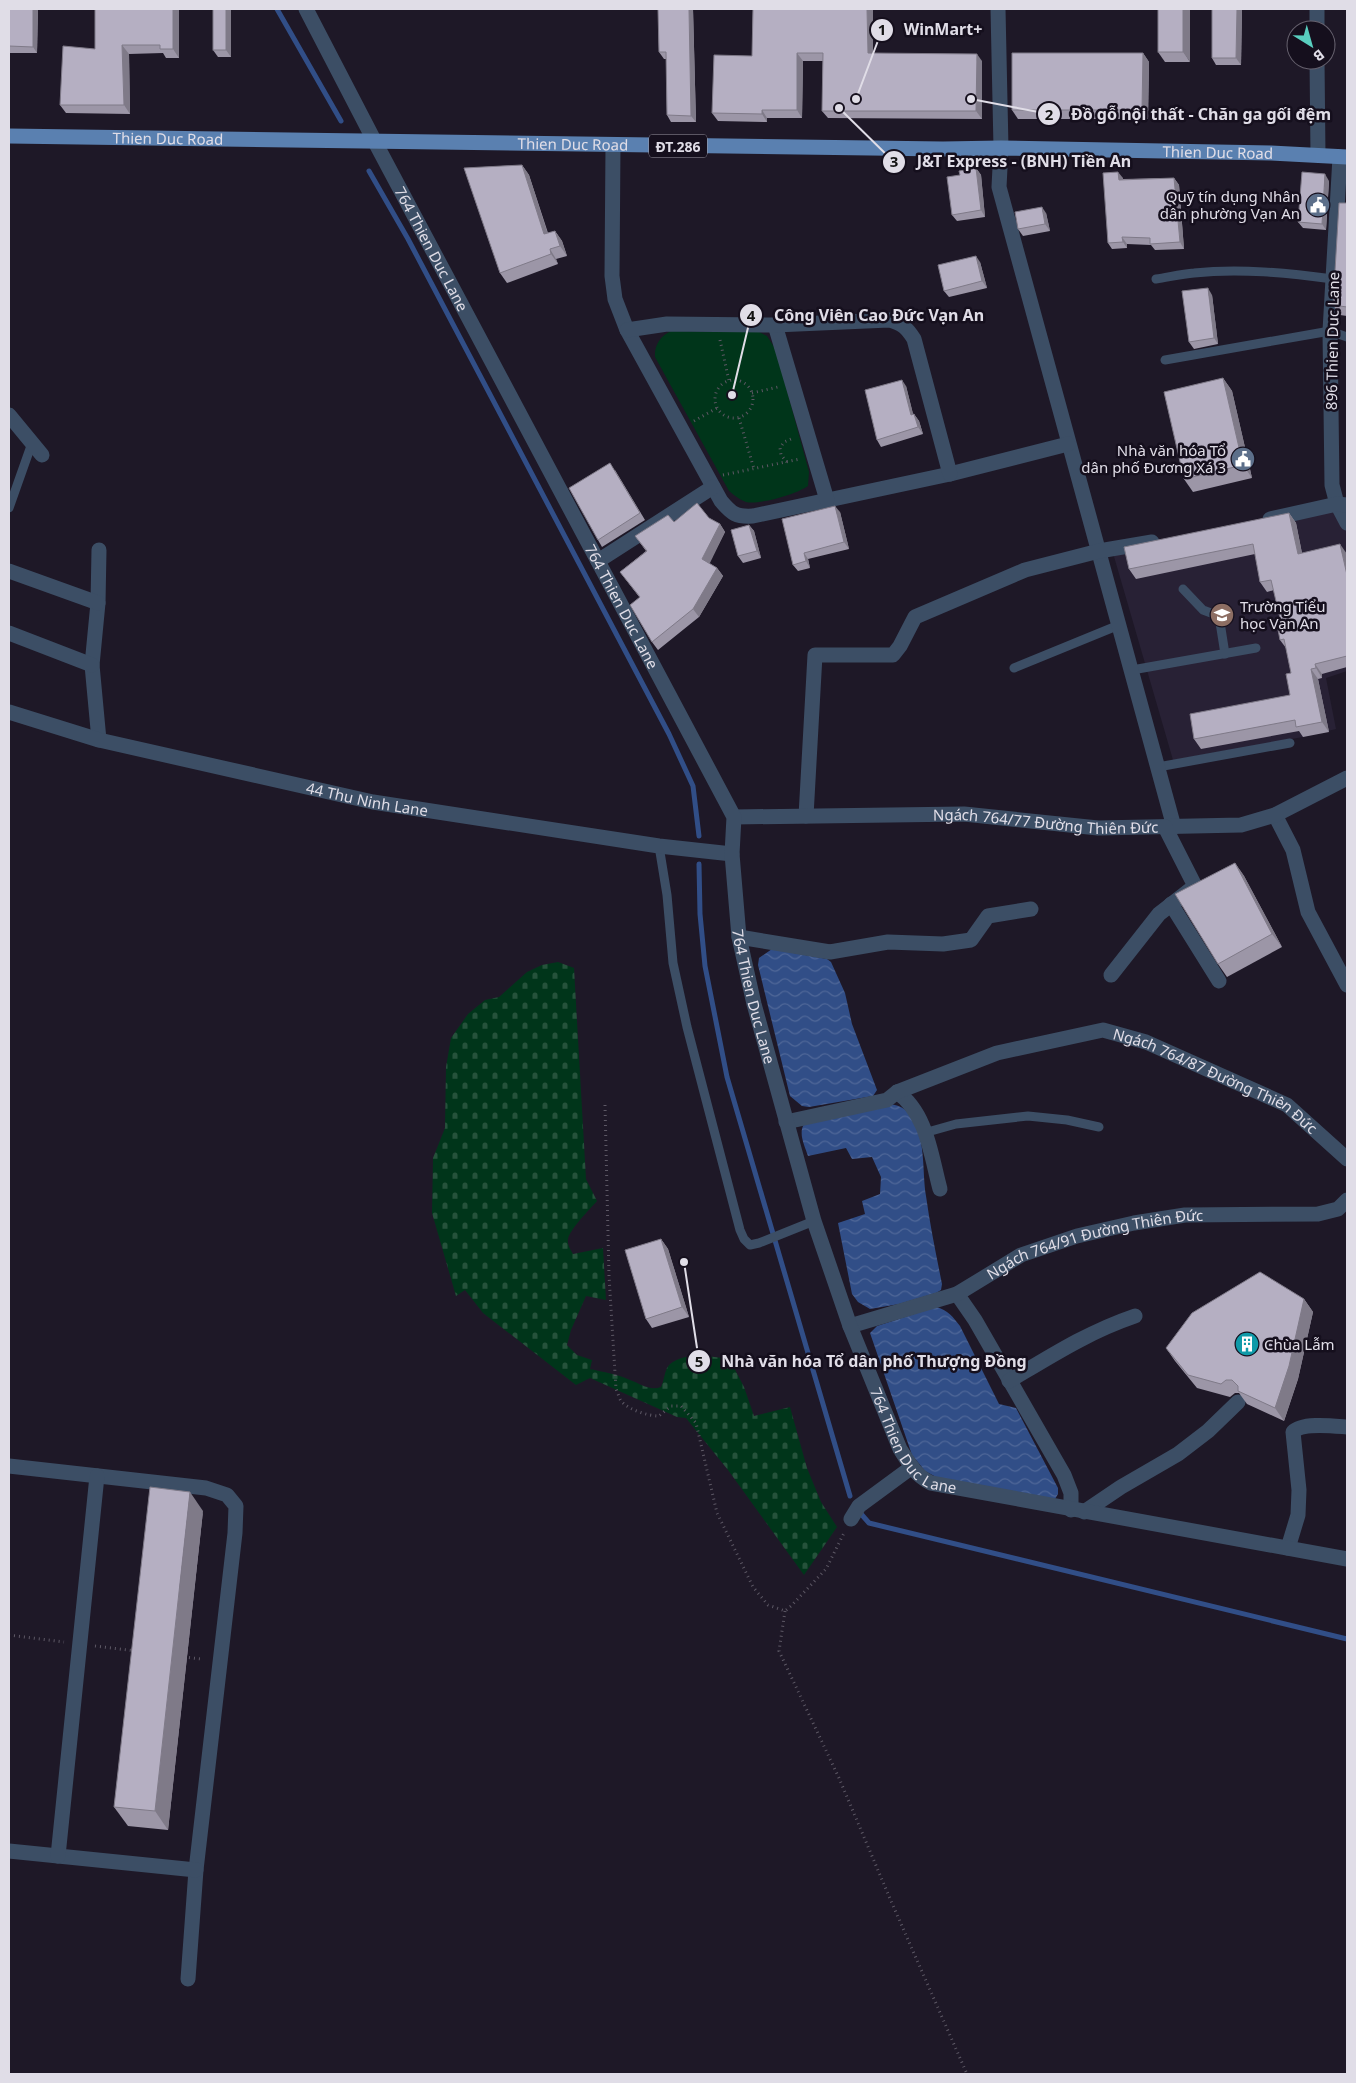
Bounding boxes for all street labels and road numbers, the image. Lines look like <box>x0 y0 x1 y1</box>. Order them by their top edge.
street label: Thien Duc Road <box>113 127 223 149</box>
street label: Thien Duc Road <box>518 133 628 155</box>
road number: ĐT.286 <box>649 134 707 158</box>
street label: Thien Duc Road <box>1162 141 1273 163</box>
street label: 764 Thien Duc Lane <box>391 183 473 315</box>
street label: 896 Thien Duc Lane <box>1321 272 1343 410</box>
street label: 764 Thien Duc Lane <box>581 541 663 672</box>
street label: 44 Thu Ninh Lane <box>304 777 430 820</box>
street label: Ngách 764/77 Đường Thiên Đức <box>933 804 1159 838</box>
street label: 764 Thien Duc Lane <box>728 928 780 1066</box>
street label: Ngách 764/87 Đường Thiên Đức <box>1111 1023 1322 1138</box>
street label: Ngách 764/91 Đường Thiên Đức <box>983 1205 1203 1284</box>
street label: 764 Thien Duc Lane <box>866 1384 958 1498</box>

